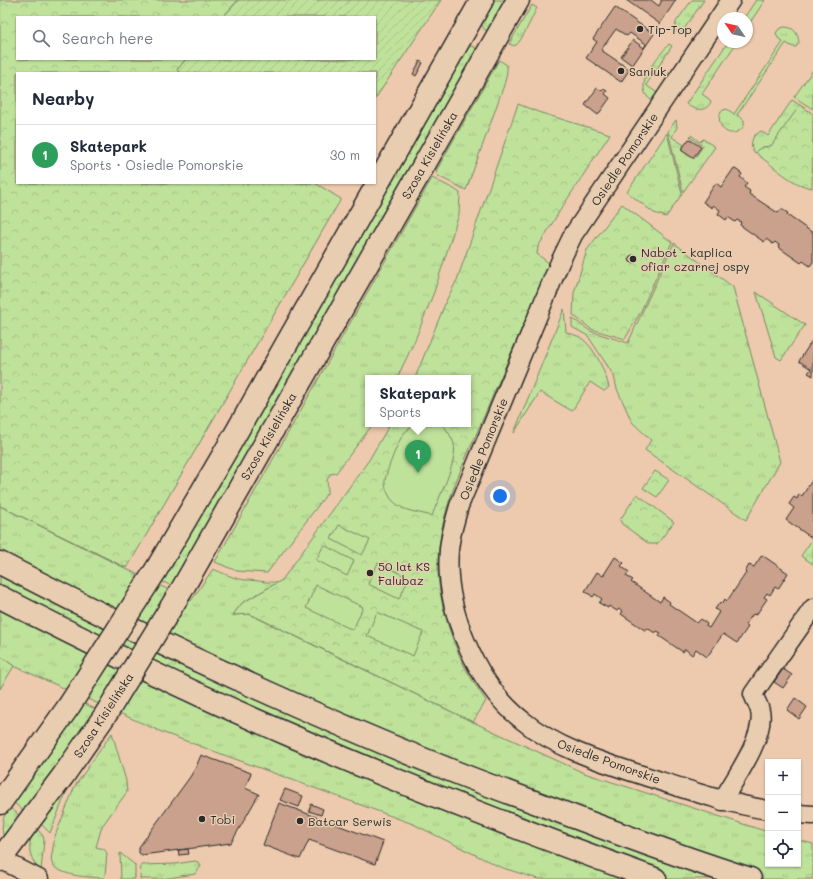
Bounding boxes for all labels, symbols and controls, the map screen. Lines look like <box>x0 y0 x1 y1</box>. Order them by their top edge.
north arrow <box>717 12 753 48</box>
search box <box>16 16 376 60</box>
place label: Tip-Top <box>648 21 692 37</box>
marker: Tip-Top <box>635 24 645 34</box>
icon: search <box>30 27 52 49</box>
text: Search here <box>62 28 153 48</box>
place label: Saniuk <box>629 63 667 79</box>
marker: Saniuk <box>616 66 626 76</box>
text: Nearby <box>32 87 94 109</box>
street label: Szosa Kisielińska <box>397 108 461 202</box>
street label: Osiedle Pomorskie <box>587 109 661 209</box>
text: Skatepark <box>70 136 147 156</box>
text: 1 <box>42 146 48 163</box>
text: 30 m <box>330 146 360 163</box>
text: Sports · Osiedle Pomorskie <box>70 156 243 173</box>
place label: Nabot - kaplica ofiar czarnej ospy <box>641 244 750 274</box>
marker: Nabot - kaplica ofiar czarnej ospy <box>628 254 638 264</box>
popup <box>365 375 471 427</box>
text: Skatepark <box>380 383 456 403</box>
street label: Szosa Kisielińska <box>236 389 300 483</box>
street label: Osiedle Pomorskie <box>455 396 511 502</box>
text: Sports <box>380 403 421 420</box>
pin: 1 <box>405 440 431 473</box>
your location <box>490 486 510 506</box>
place label: 50 lat KS Falubaz <box>378 558 430 588</box>
marker: 50 lat KS Falubaz <box>365 568 375 578</box>
street label: Szosa Kisielińska <box>69 669 137 761</box>
street label: Osiedle Pomorskie <box>555 735 663 787</box>
map controls <box>765 759 801 867</box>
button: + <box>765 759 801 795</box>
button: − <box>765 795 801 831</box>
place label: Tobi <box>210 811 235 827</box>
place label: Batcar Serwis <box>308 813 392 829</box>
marker: Tobi <box>197 814 207 824</box>
marker: Batcar Serwis <box>295 816 305 826</box>
button: locate <box>765 831 801 867</box>

